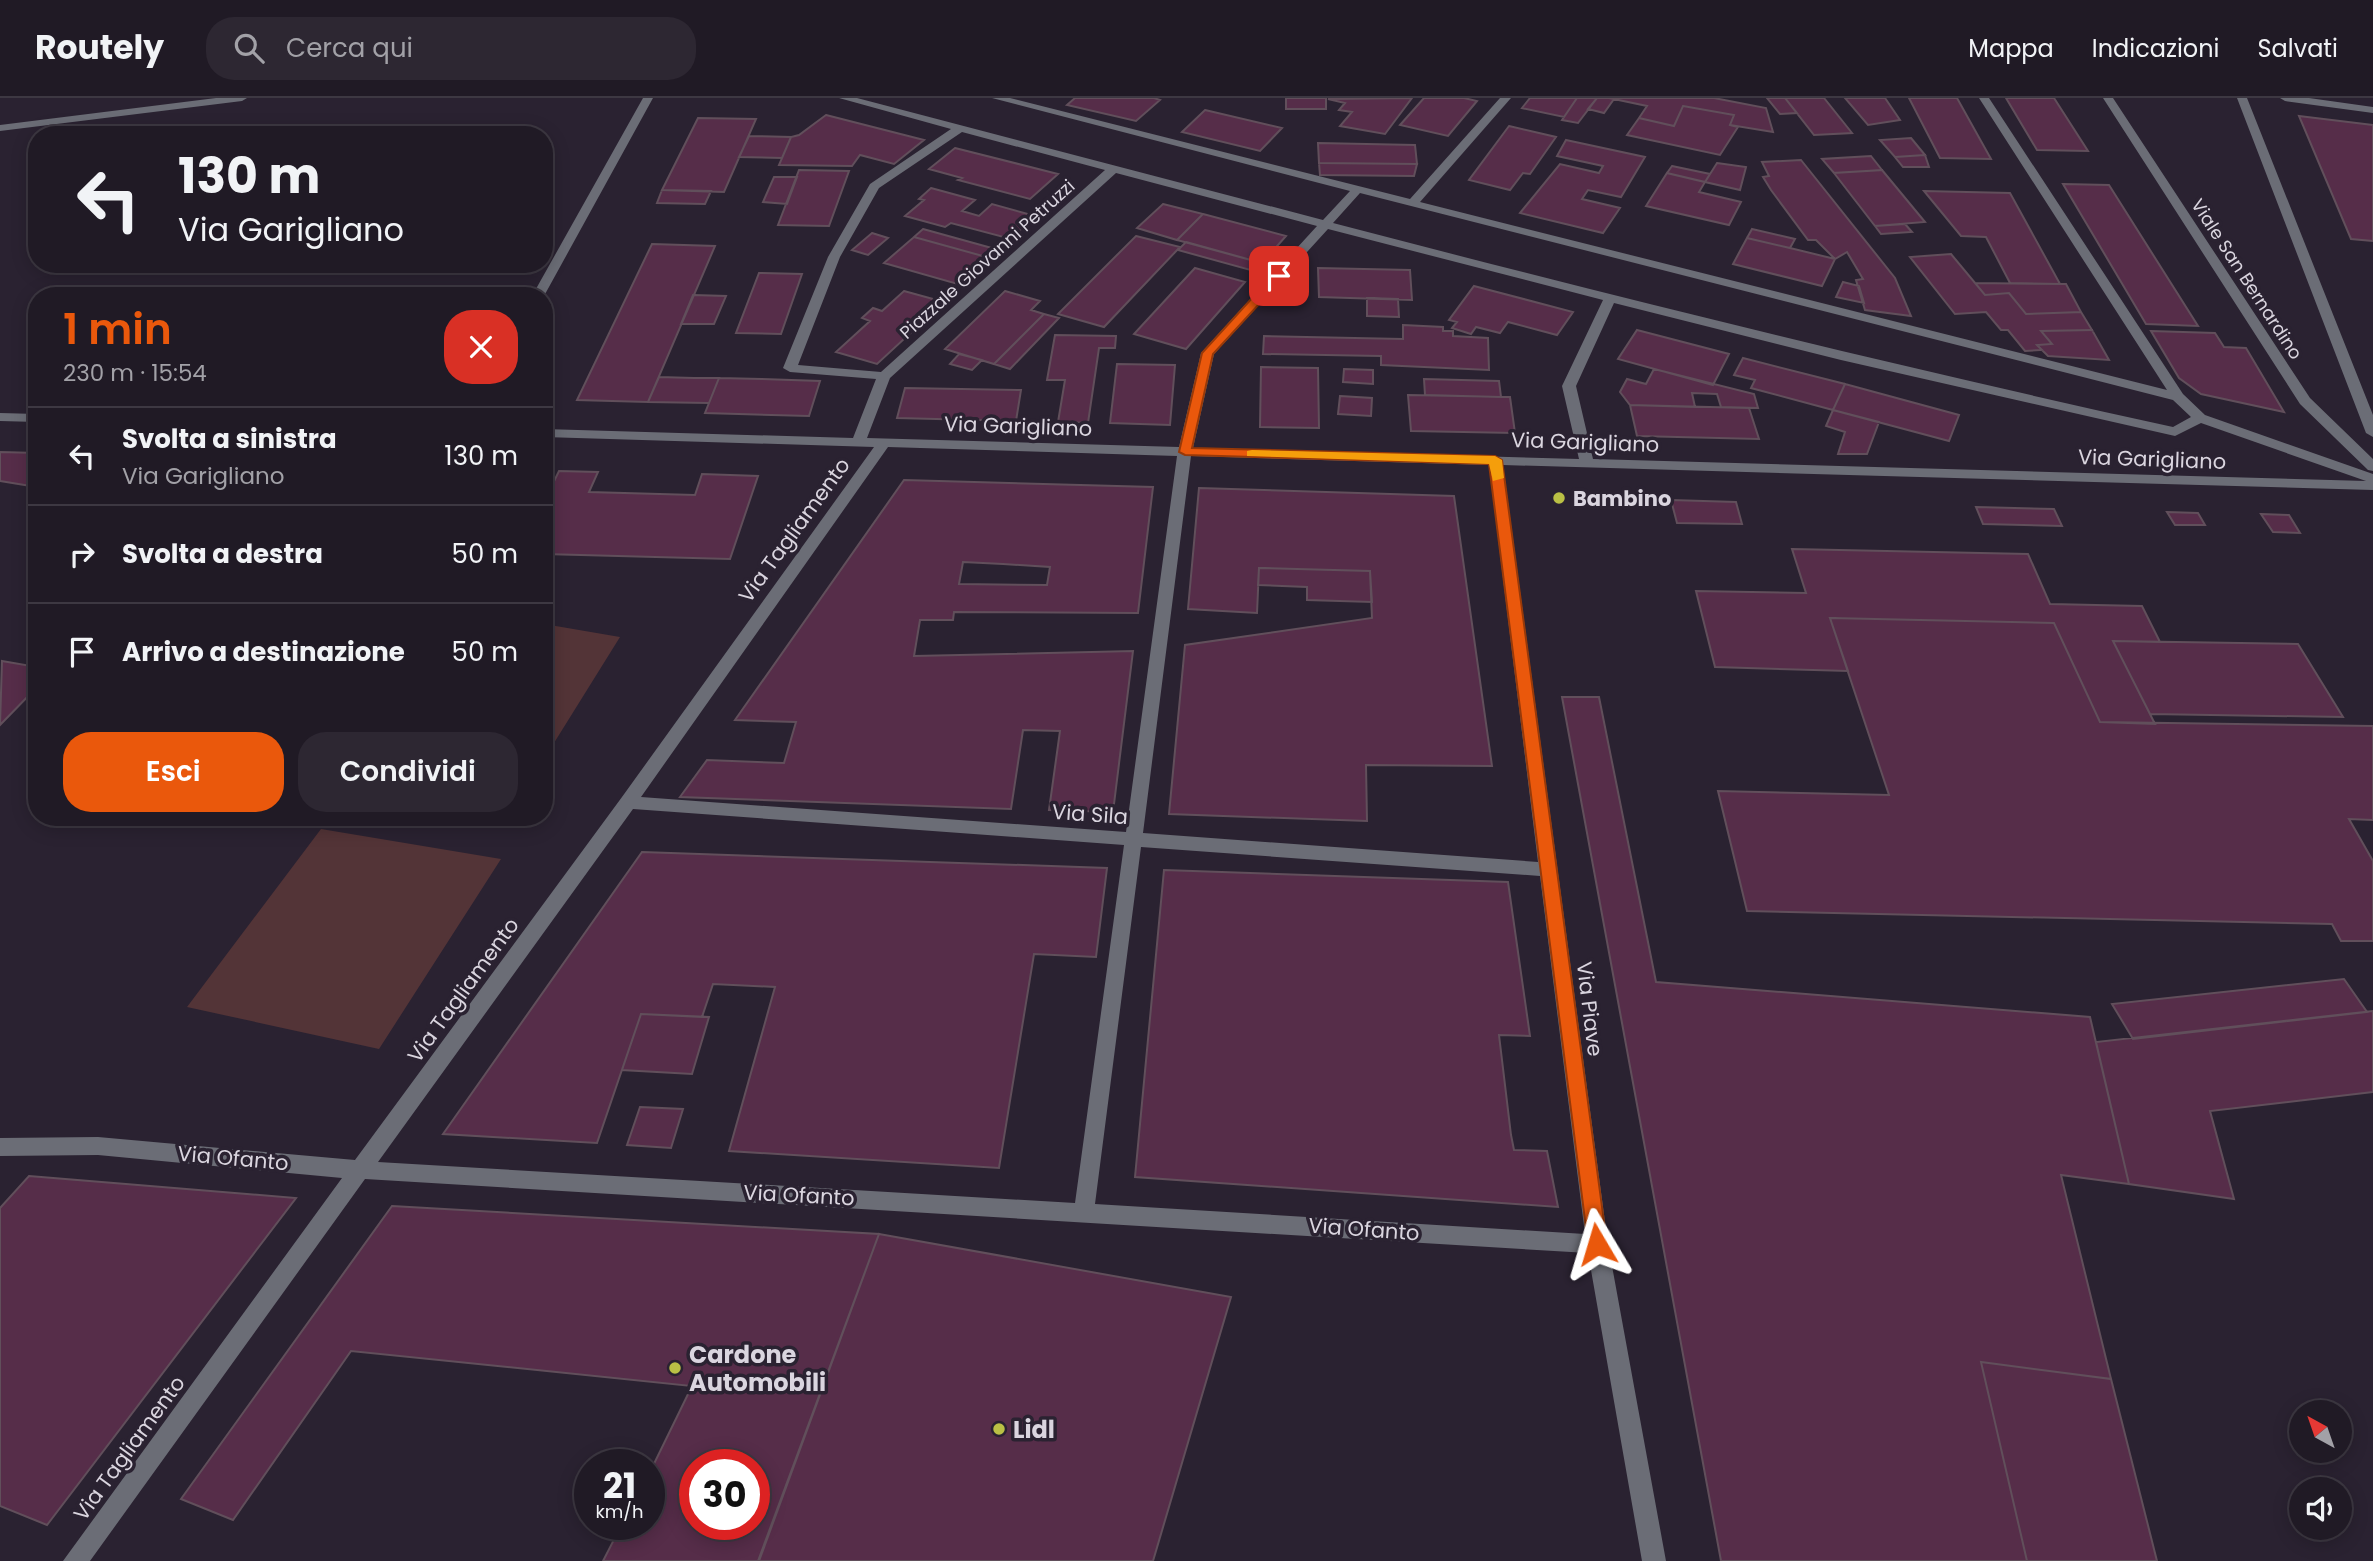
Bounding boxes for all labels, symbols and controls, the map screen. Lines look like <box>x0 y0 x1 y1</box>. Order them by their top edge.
search box <box>206 17 696 80</box>
text: Routely <box>35 24 164 71</box>
icon: search <box>230 29 268 67</box>
text: Cerca qui <box>286 30 413 66</box>
text: Mappa <box>1968 32 2054 65</box>
text: Indicazioni <box>2092 32 2219 65</box>
text: Salvati <box>2257 32 2338 65</box>
text: 130 m <box>178 142 320 210</box>
icon: left <box>63 154 154 245</box>
street label: Piazzale Giovanni Petruzzi <box>894 174 1080 344</box>
street label: Viale San Bernardino <box>2186 194 2308 364</box>
text: Via Garigliano <box>178 207 404 252</box>
pin <box>1249 246 1309 306</box>
icon: arrive <box>1260 257 1298 295</box>
text: 1 min <box>63 300 172 359</box>
button: close <box>444 310 518 384</box>
text: 230 m · 15:54 <box>63 357 207 389</box>
street label: Via Garigliano <box>943 409 1093 443</box>
text: Svolta a sinistra <box>122 421 337 457</box>
street label: Via Garigliano <box>1510 425 1660 459</box>
icon: left <box>63 437 101 475</box>
text: 130 m <box>444 438 518 474</box>
street label: Via Garigliano <box>2077 442 2227 476</box>
street label: Via Tagliamento <box>732 452 856 608</box>
text: Via Garigliano <box>122 460 284 492</box>
place label: Bambino <box>1573 484 1671 513</box>
marker: Bambino <box>1551 490 1567 506</box>
icon: right <box>63 535 101 573</box>
text: Svolta a destra <box>122 536 323 572</box>
text: 50 m <box>452 536 518 572</box>
icon: arrive <box>63 633 101 671</box>
text: Arrivo a destinazione <box>122 634 405 670</box>
text: 50 m <box>452 634 518 670</box>
button: Esci <box>63 732 284 812</box>
button: Condividi <box>298 732 518 812</box>
street label: Via Sila <box>1051 797 1129 831</box>
street label: Via Tagliamento <box>401 912 525 1068</box>
street label: Via Piave <box>1570 960 1610 1058</box>
street label: Via Ofanto <box>176 1139 290 1177</box>
street label: Via Ofanto <box>743 1178 855 1212</box>
position arrow <box>1560 1207 1634 1281</box>
street label: Via Ofanto <box>1307 1211 1421 1247</box>
place label: Cardone Automobili <box>689 1338 826 1399</box>
marker: Cardone Automobili <box>667 1360 683 1376</box>
street label: Via Tagliamento <box>67 1370 191 1526</box>
north arrow <box>2289 1400 2352 1463</box>
map controls <box>2289 1400 2352 1540</box>
place label: Lidl <box>1013 1413 1055 1446</box>
marker: Lidl <box>991 1421 1007 1437</box>
speed limit sign: 30 <box>679 1449 770 1540</box>
text: 21 <box>603 1461 636 1510</box>
button: sound <box>2289 1477 2352 1540</box>
text: km/h <box>596 1499 643 1524</box>

